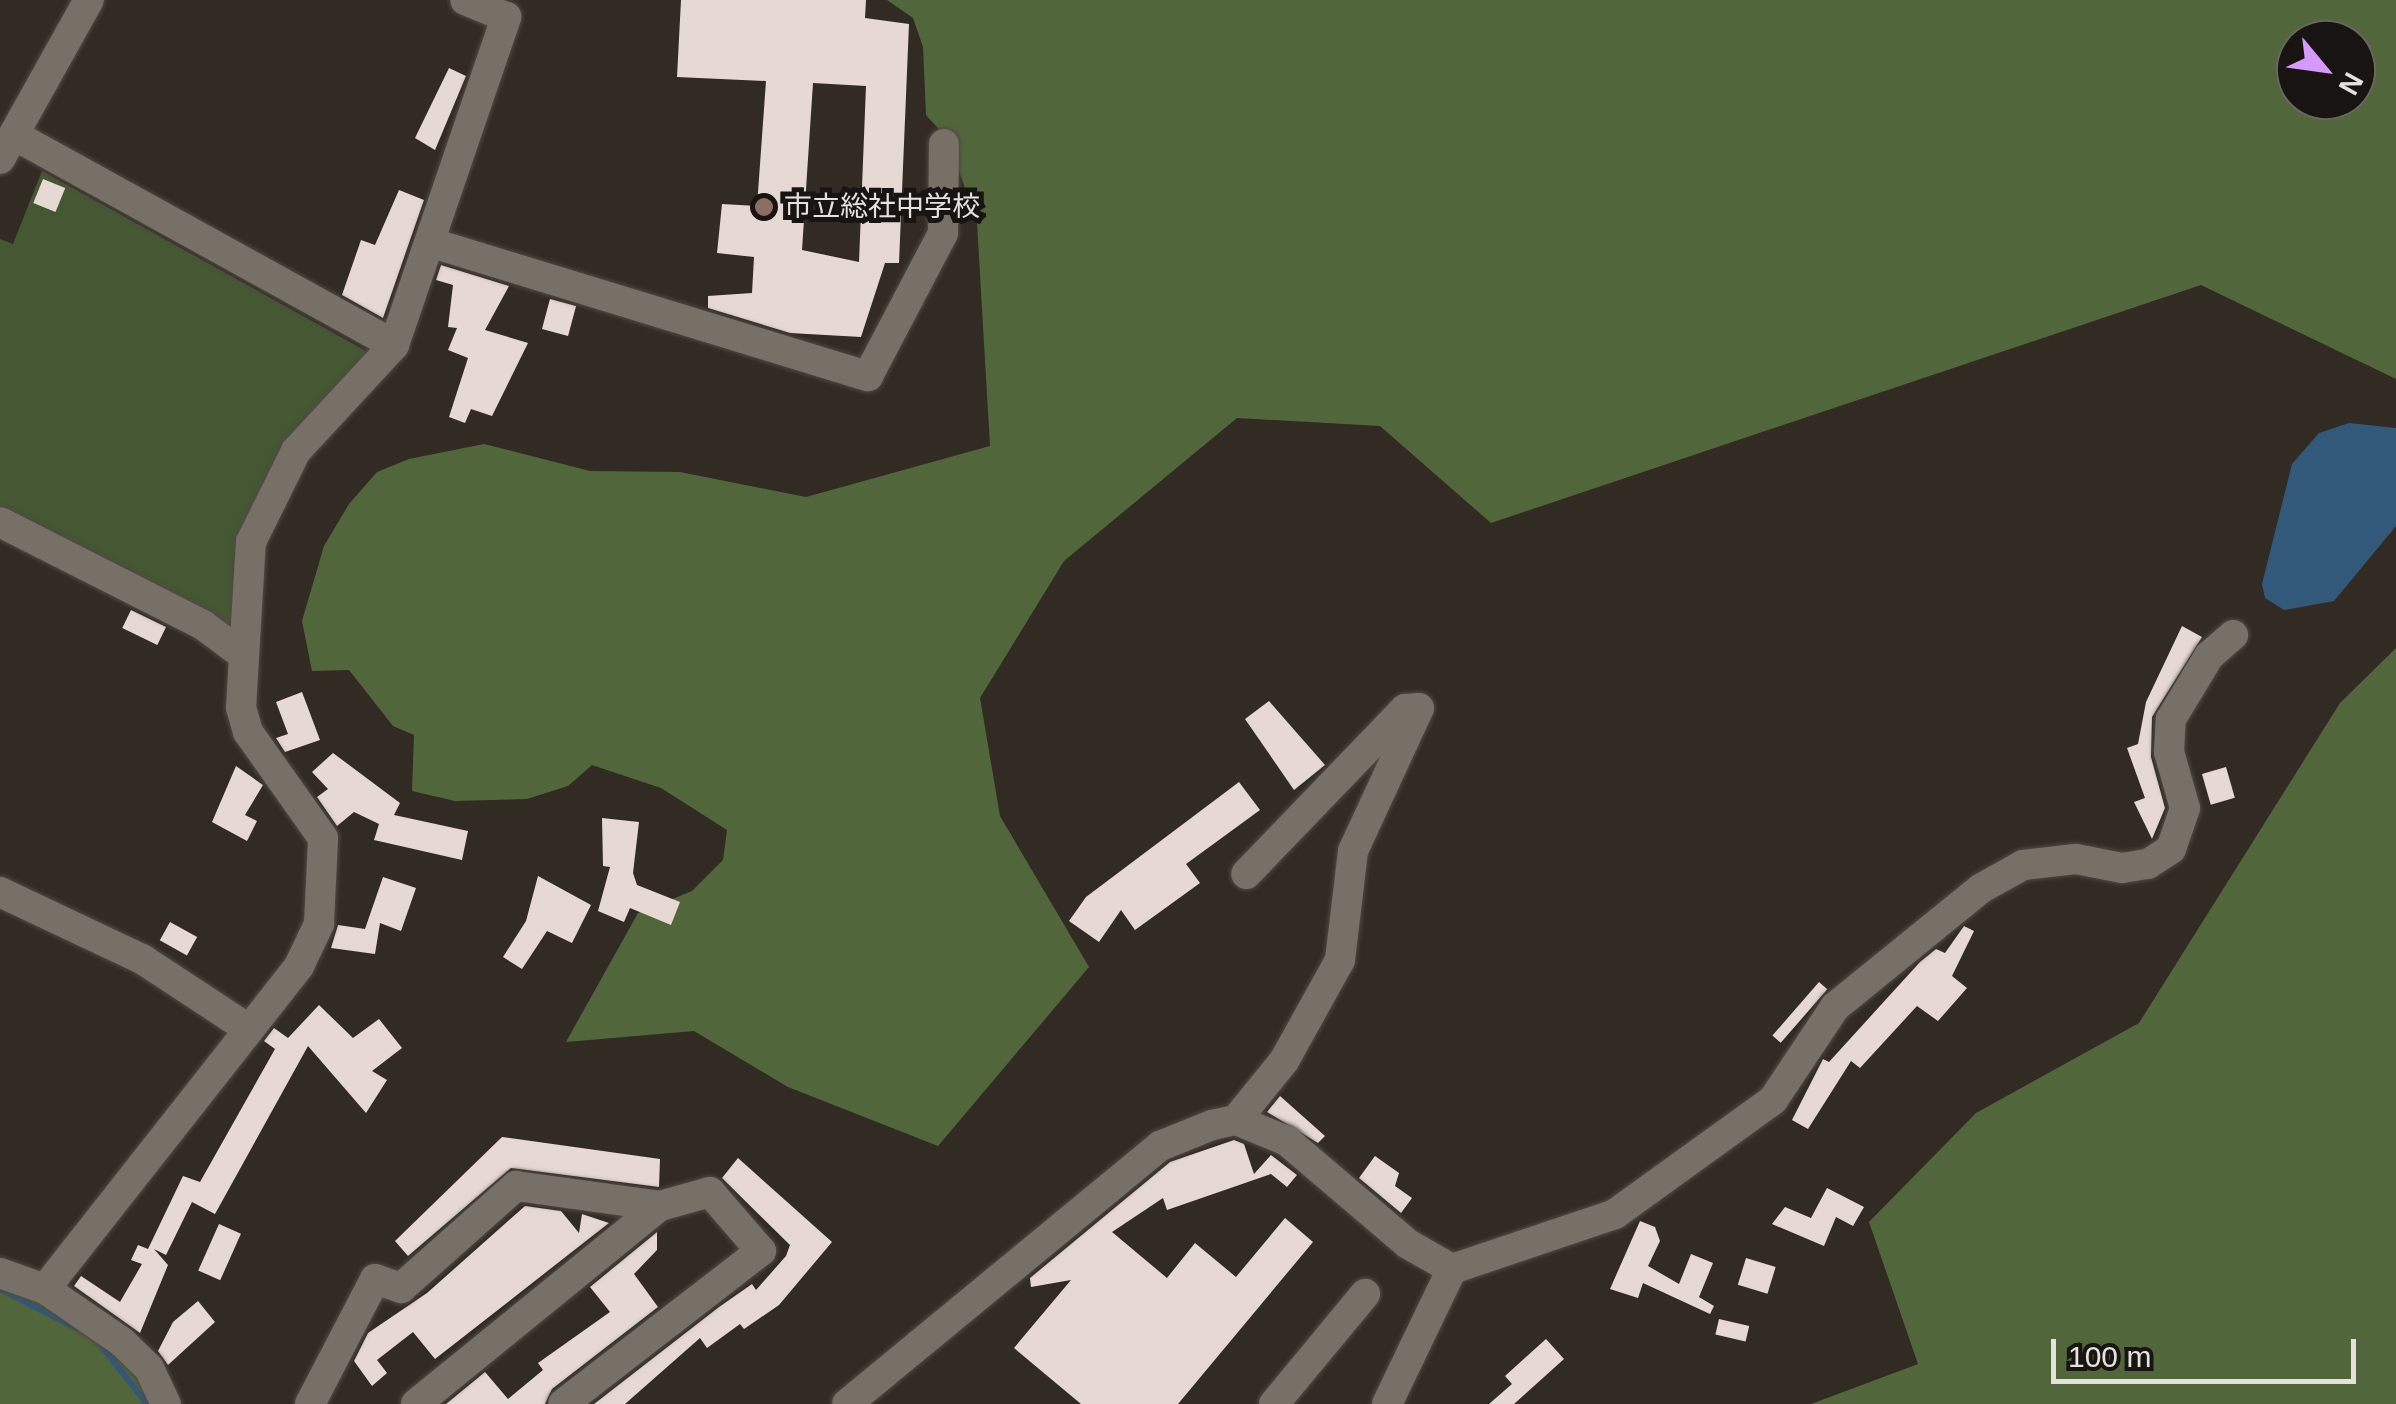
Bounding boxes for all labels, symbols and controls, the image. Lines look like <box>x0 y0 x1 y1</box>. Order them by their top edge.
north arrow <box>2276 20 2376 120</box>
text: N <box>2332 67 2369 100</box>
place label: 市立総社中学校 <box>784 190 980 224</box>
marker: 市立総社中学校 <box>753 196 775 218</box>
scale bar <box>2056 1319 2361 1381</box>
text: 100 m <box>2068 1340 2151 1373</box>

